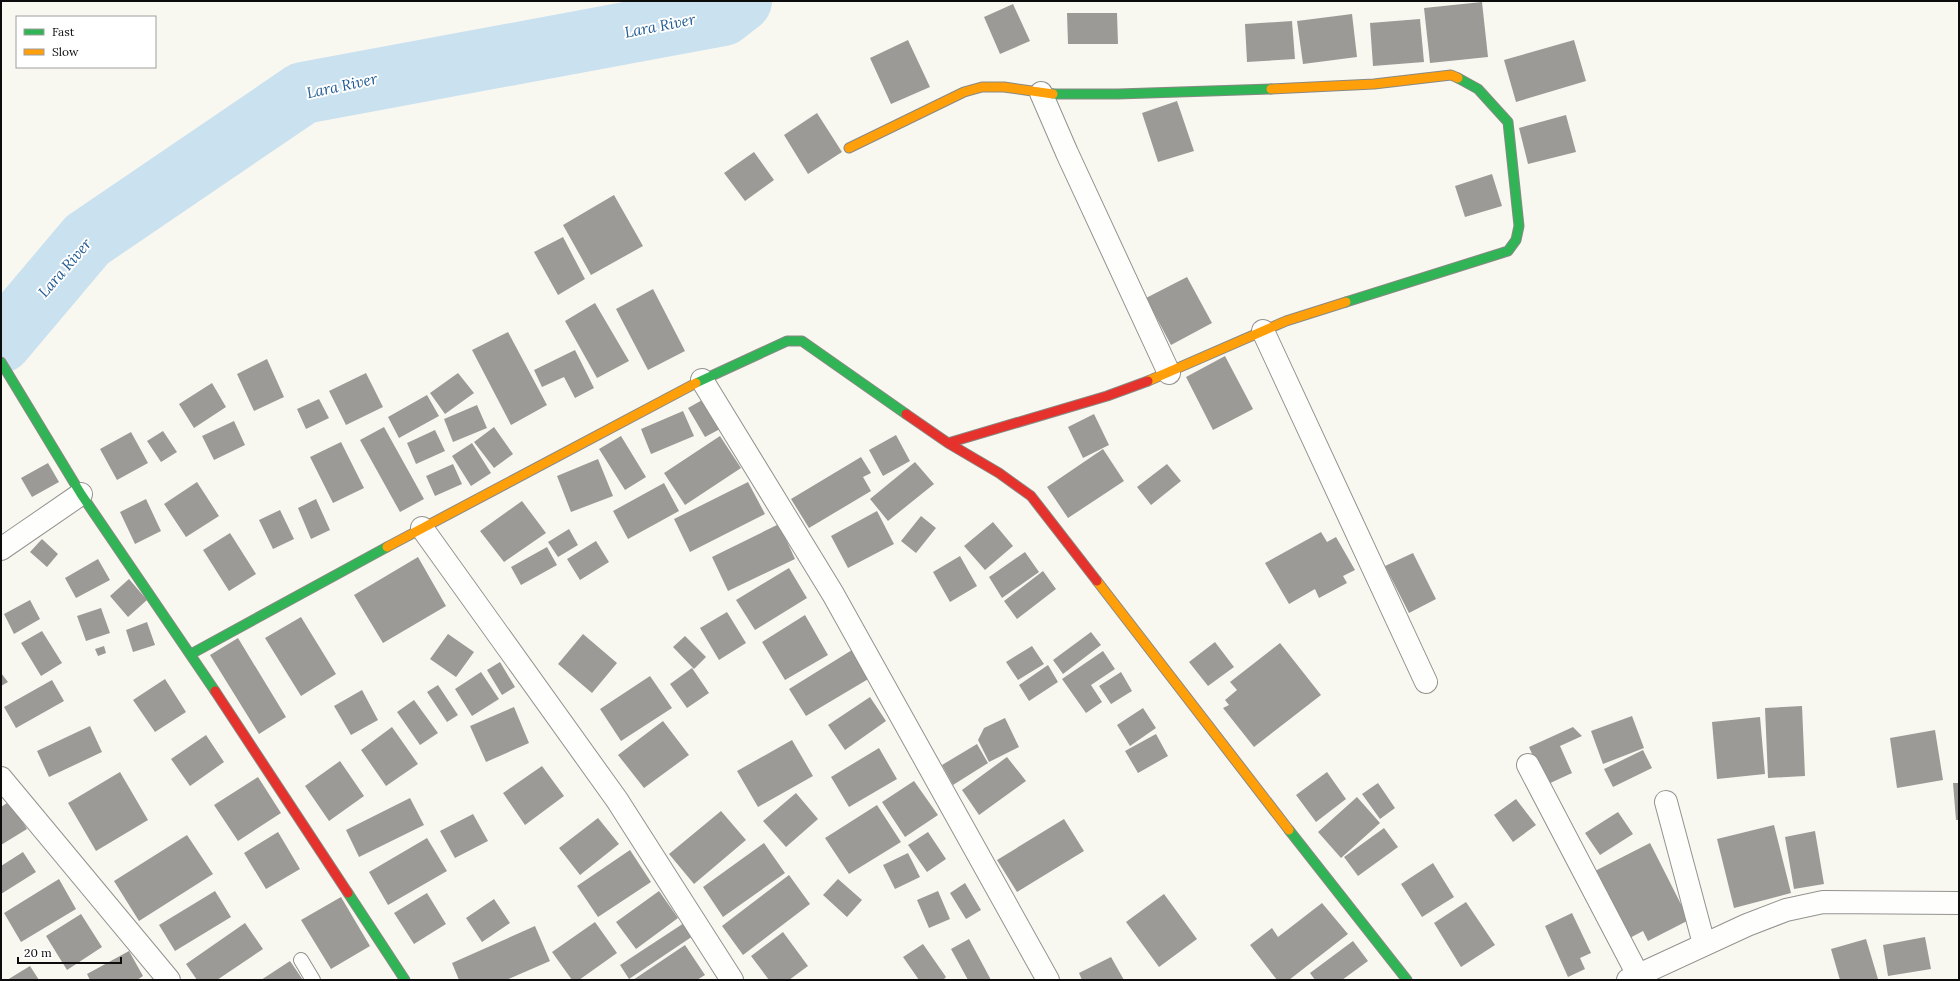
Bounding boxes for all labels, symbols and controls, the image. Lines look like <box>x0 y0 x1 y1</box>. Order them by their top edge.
water label: Lara River <box>623 9 697 42</box>
legend <box>16 16 156 68</box>
text: Fast <box>52 24 75 39</box>
text: Slow <box>52 44 79 59</box>
water label: Lara River <box>305 69 379 102</box>
water label: Lara River <box>34 234 95 301</box>
scale bar <box>18 939 121 965</box>
text: 20 m <box>24 945 52 960</box>

